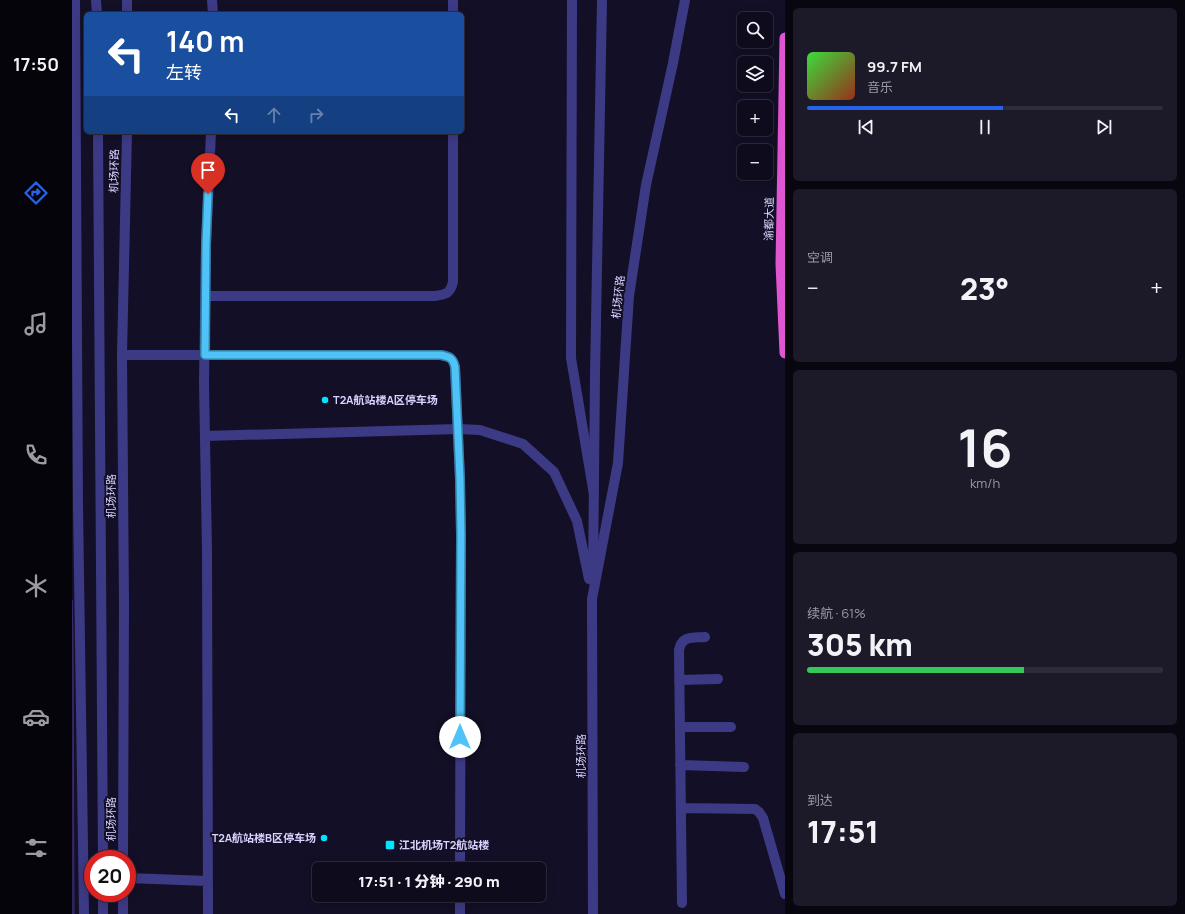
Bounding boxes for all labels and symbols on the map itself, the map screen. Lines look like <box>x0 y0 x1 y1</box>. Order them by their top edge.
street label: 机场环路 <box>106 149 121 193</box>
pin <box>191 153 225 194</box>
street label: 渝都大道 <box>761 197 776 241</box>
street label: 机场环路 <box>608 274 627 320</box>
place label: T2A航站楼A区停车场 <box>333 392 438 407</box>
marker: T2A航站楼A区停车场 <box>320 395 330 405</box>
street label: 机场环路 <box>103 474 118 518</box>
position arrow <box>439 716 481 758</box>
street label: 机场环路 <box>573 734 588 778</box>
street label: 机场环路 <box>103 797 118 841</box>
place label: T2A航站楼B区停车场 <box>212 830 316 845</box>
marker: T2A航站楼B区停车场 <box>319 833 329 843</box>
place label: 江北机场T2航站楼 <box>399 837 489 852</box>
marker: 江北机场T2航站楼 <box>384 839 396 851</box>
speed limit sign: 20 <box>84 850 136 902</box>

